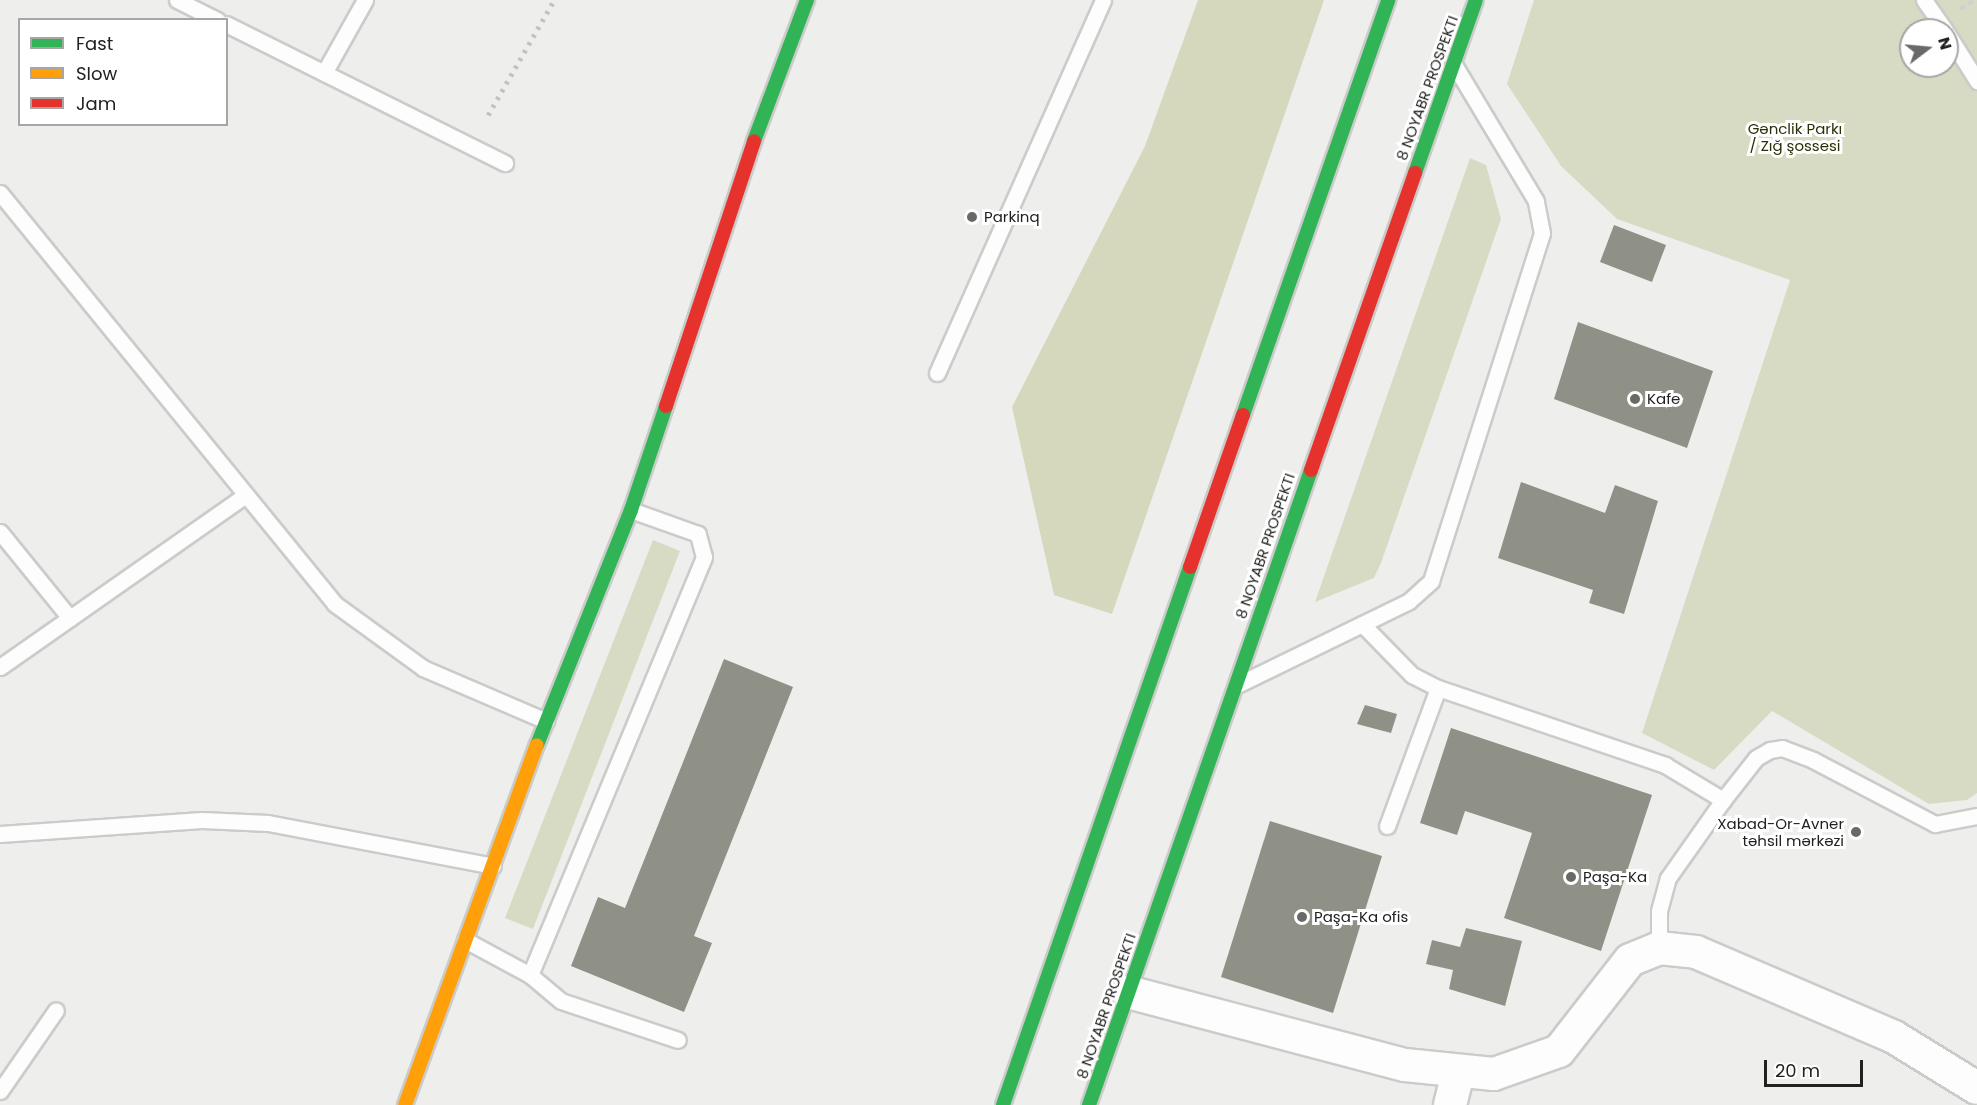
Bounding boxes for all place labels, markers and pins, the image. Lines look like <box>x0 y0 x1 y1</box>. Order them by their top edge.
place label: Parkinq <box>984 208 1040 226</box>
marker: Parkinq <box>965 210 979 224</box>
place label: Kafe <box>1647 390 1680 408</box>
marker: Kafe <box>1628 392 1642 406</box>
place label: Xabad-Or-Avner təhsil mərkəzi <box>1717 814 1844 849</box>
marker: Xabad-Or-Avner təhsil mərkəzi <box>1849 825 1863 839</box>
place label: Paşa-Ka <box>1583 868 1647 886</box>
marker: Paşa-Ka <box>1564 870 1578 884</box>
place label: Paşa-Ka ofis <box>1314 908 1408 926</box>
marker: Paşa-Ka ofis <box>1295 910 1309 924</box>

